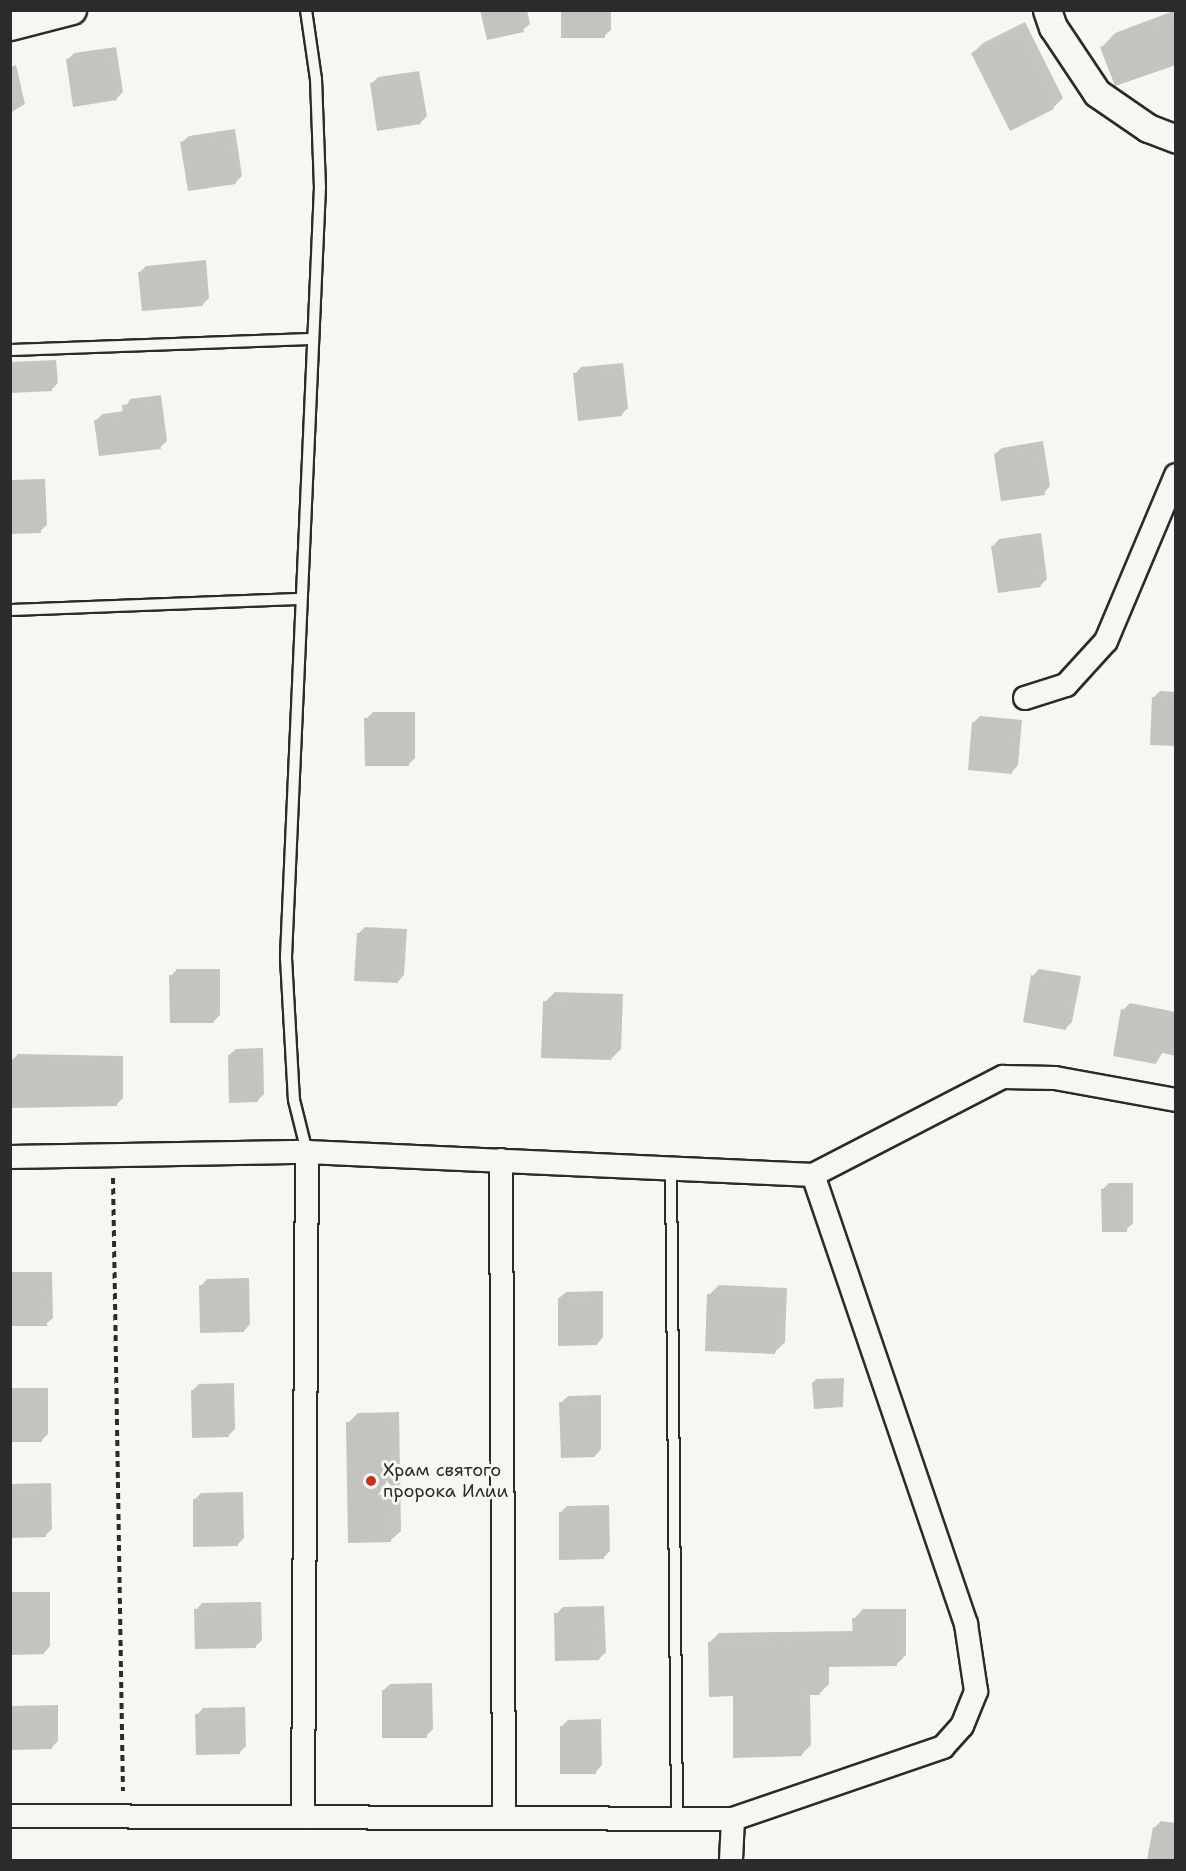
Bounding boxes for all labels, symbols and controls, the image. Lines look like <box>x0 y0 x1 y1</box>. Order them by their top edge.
place label: Храм святого пророка Илии <box>383 1460 508 1502</box>
marker: Храм святого пророка Илии <box>364 1474 378 1488</box>

